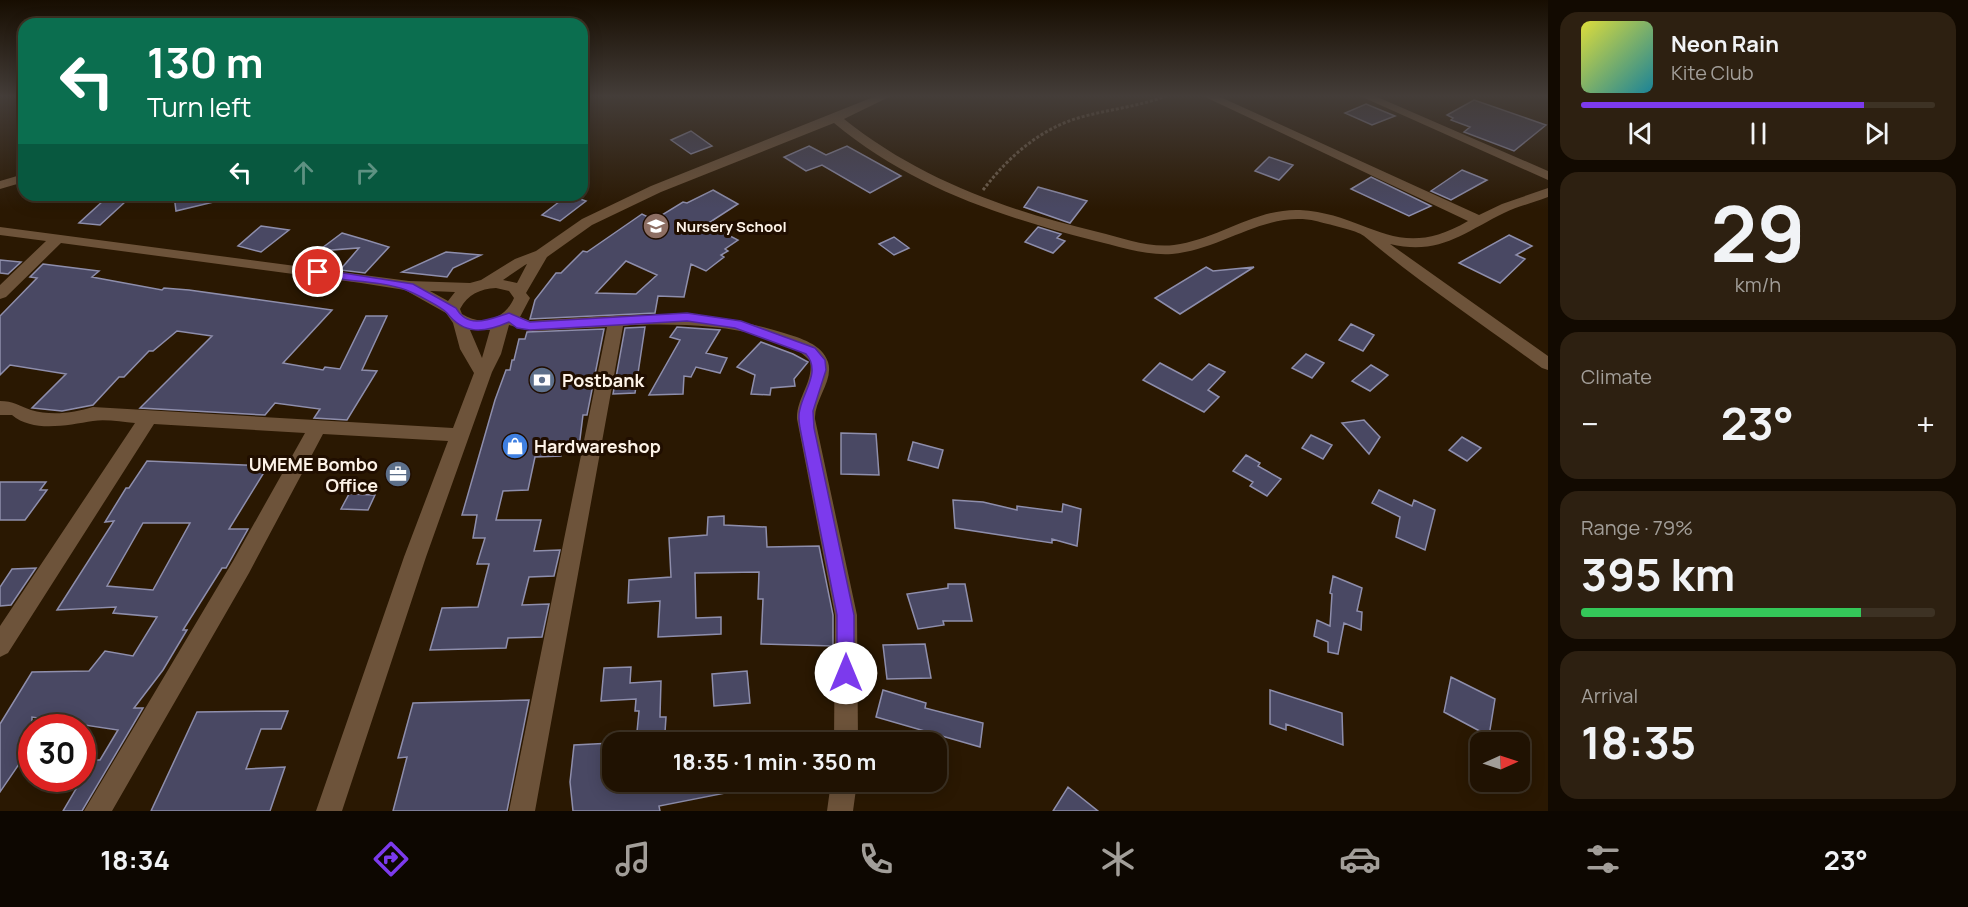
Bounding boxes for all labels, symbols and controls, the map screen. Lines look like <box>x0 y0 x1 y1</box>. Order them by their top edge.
text: Neon Rain <box>1671 29 1779 59</box>
text: 130 m <box>147 33 264 91</box>
icon: left <box>48 42 126 120</box>
text: Kite Club <box>1671 59 1754 86</box>
text: Turn left <box>147 88 251 125</box>
icon: previous <box>1624 117 1657 150</box>
icon: pause <box>1742 117 1775 150</box>
icon: next <box>1860 117 1893 150</box>
icon: left <box>224 156 257 189</box>
icon: ahead <box>287 156 320 189</box>
icon: right <box>350 156 383 189</box>
text: 29 <box>1711 179 1805 285</box>
school or university icon: Nursery School <box>641 211 671 241</box>
place label: Nursery School <box>676 216 787 237</box>
pin <box>292 246 343 297</box>
icon: arrive <box>301 255 334 288</box>
text: km/h <box>1735 271 1781 298</box>
text: Climate <box>1581 363 1652 390</box>
bank icon: Postbank <box>527 365 557 395</box>
place label: Postbank <box>562 368 645 392</box>
text: 23° <box>1721 392 1794 454</box>
text: − <box>1581 401 1599 446</box>
text: + <box>1916 401 1935 446</box>
shop icon: Hardwareshop <box>500 431 530 461</box>
place label: Hardwareshop <box>534 434 661 458</box>
place label: UMEME Bombo Office <box>249 452 378 497</box>
office icon: UMEME Bombo Office <box>383 459 413 489</box>
text: Range · 79% <box>1581 514 1693 541</box>
text: 395 km <box>1581 543 1735 605</box>
position arrow <box>814 641 878 705</box>
text: Arrival <box>1581 682 1638 709</box>
text: 18:35 <box>1581 711 1696 773</box>
speed limit sign: 30 <box>18 714 96 792</box>
north arrow <box>1470 732 1530 792</box>
map controls <box>1470 732 1530 792</box>
text: 18:35 · 1 min · 350 m <box>673 747 876 777</box>
icon: directions <box>370 838 412 880</box>
icon: music <box>612 838 654 880</box>
icon: phone <box>855 838 897 880</box>
icon: climate <box>1097 838 1139 880</box>
icon: car <box>1339 838 1381 880</box>
icon: filters <box>1582 838 1624 880</box>
text: 18:34 <box>100 841 170 878</box>
text: 23° <box>1824 841 1868 878</box>

